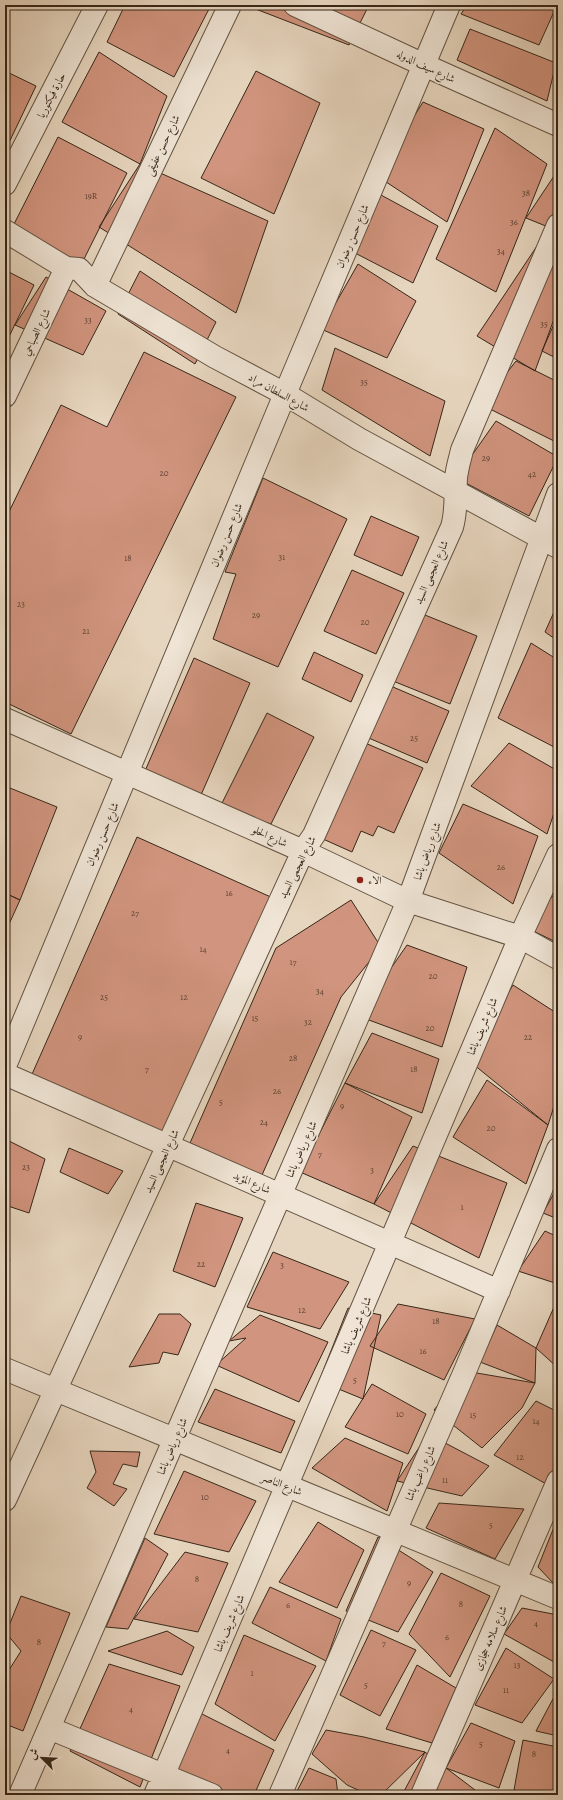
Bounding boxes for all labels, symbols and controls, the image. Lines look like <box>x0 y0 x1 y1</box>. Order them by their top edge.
street label: شارع سيف الدوله <box>393 46 458 88</box>
street label: حارة فيكتوريا <box>34 70 69 120</box>
street label: شارع حسن عفيفى <box>141 112 185 179</box>
house number: 38 <box>522 187 530 199</box>
house number: 19R <box>85 190 98 202</box>
street label: شارع حسن رضوان <box>332 202 375 271</box>
house number: 36 <box>510 216 518 228</box>
house number: 34 <box>497 245 505 257</box>
street label: شارع الصباحي <box>19 306 56 359</box>
house number: 33 <box>84 314 92 326</box>
house number: 35 <box>540 318 548 330</box>
street label: شارع السلطان مراد <box>245 370 312 417</box>
house number: 35 <box>360 376 368 388</box>
house number: 29 <box>482 452 490 464</box>
house number: 20 <box>159 467 169 479</box>
house number: 42 <box>528 468 537 480</box>
street label: شارع حسن رضوان <box>207 501 248 570</box>
street label: شارع العجمى السيد <box>411 538 454 607</box>
house number: 31 <box>279 551 285 563</box>
house number: 18 <box>124 552 132 564</box>
house number: 23 <box>17 598 25 610</box>
house number: 29 <box>252 609 260 621</box>
house number: 20 <box>360 616 370 628</box>
house number: 21 <box>82 625 90 637</box>
house number: 25 <box>410 732 418 744</box>
street label: شارع حسن رضوان <box>82 800 125 869</box>
street label: شارع رياض باشا <box>410 820 447 883</box>
street label: شارع الحلو <box>248 822 290 853</box>
street label: شارع العجمى السيد <box>275 833 321 902</box>
house number: 26 <box>497 861 505 873</box>
place label: الاء <box>368 873 382 888</box>
marker: الاء <box>355 875 365 885</box>
house number: 16 <box>225 887 233 899</box>
house number: 27 <box>131 907 139 919</box>
house number: 14 <box>199 943 207 955</box>
house number: 17 <box>290 956 297 968</box>
house number: 20 <box>428 970 438 982</box>
house number: 34 <box>316 985 324 997</box>
house number: 25 <box>100 991 108 1003</box>
house number: 12 <box>180 991 188 1003</box>
street label: شارع شريف باشا <box>464 995 503 1058</box>
house number: 15 <box>252 1012 259 1024</box>
house number: 32 <box>304 1016 313 1028</box>
house number: 20 <box>425 1022 435 1034</box>
house number: 9 <box>78 1031 82 1043</box>
house number: 22 <box>524 1031 533 1043</box>
house number: 28 <box>289 1052 297 1064</box>
house number: 7 <box>145 1063 149 1075</box>
house number: 18 <box>410 1063 418 1075</box>
house number: 26 <box>273 1085 281 1097</box>
house number: 5 <box>219 1096 223 1108</box>
house number: 9 <box>340 1100 344 1112</box>
house number: 24 <box>260 1116 268 1128</box>
street label: شارع رياض باشا <box>282 1119 322 1181</box>
house number: 20 <box>486 1122 496 1134</box>
street label: شارع العجمى السيد <box>140 1127 185 1196</box>
house number: 7 <box>318 1148 322 1160</box>
house number: 23 <box>22 1161 30 1173</box>
house number: 3 <box>370 1164 374 1176</box>
street label: شارع المؤيد <box>230 1168 273 1199</box>
house number: 1 <box>460 1201 464 1213</box>
house number: 22 <box>197 1258 206 1270</box>
house number: 3 <box>280 1259 284 1271</box>
street label: شارع شريف باشا <box>338 1294 377 1357</box>
house number: 12 <box>298 1304 306 1316</box>
house number: 18 <box>432 1315 440 1327</box>
house number: 16 <box>419 1345 427 1357</box>
house number: 5 <box>353 1374 357 1386</box>
house number: 10 <box>396 1408 404 1420</box>
house number: 15 <box>470 1409 477 1421</box>
street label: شارع رياض باشا <box>154 1415 193 1478</box>
house number: 14 <box>532 1415 540 1427</box>
street label: شارع راغب باشا <box>402 1443 441 1504</box>
house number: 12 <box>516 1451 524 1463</box>
street label: شارع الناصر <box>258 1469 304 1501</box>
house number: 11 <box>442 1474 448 1486</box>
house number: 10 <box>201 1491 209 1503</box>
house number: 5 <box>489 1519 493 1531</box>
house number: 8 <box>195 1573 199 1585</box>
house number: 9 <box>407 1577 411 1589</box>
street label: شارع شريف باشا <box>211 1592 250 1655</box>
house number: 8 <box>459 1598 463 1610</box>
house number: 6 <box>286 1599 290 1611</box>
street label: شارع سلامه حجازى <box>470 1604 513 1674</box>
house number: 4 <box>534 1617 538 1629</box>
house number: 6 <box>445 1631 449 1643</box>
house number: 8 <box>37 1636 41 1648</box>
house number: 7 <box>382 1637 386 1649</box>
house number: 13 <box>514 1659 521 1671</box>
house number: 1 <box>250 1667 254 1679</box>
house number: 5 <box>364 1679 368 1691</box>
house number: 11 <box>503 1684 509 1696</box>
house number: 4 <box>129 1703 133 1715</box>
north arrow <box>22 1738 62 1778</box>
house number: 5 <box>479 1738 483 1750</box>
house number: 4 <box>226 1744 230 1756</box>
text: ش <box>24 1746 42 1762</box>
house number: 8 <box>532 1748 536 1760</box>

